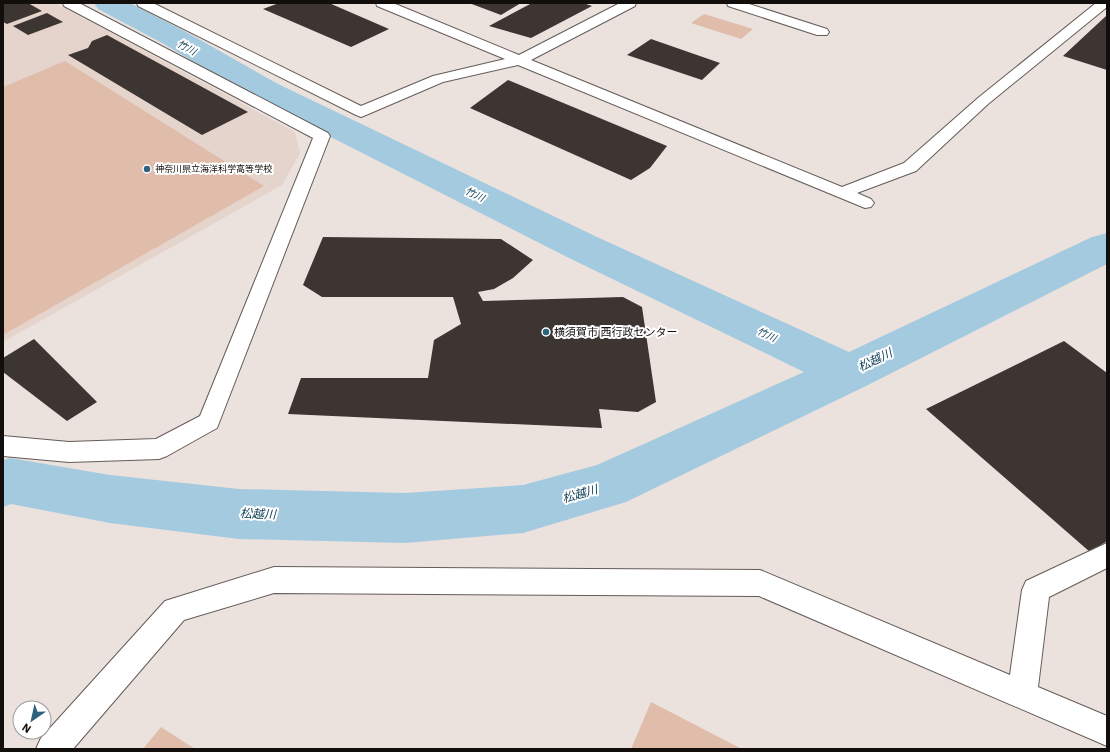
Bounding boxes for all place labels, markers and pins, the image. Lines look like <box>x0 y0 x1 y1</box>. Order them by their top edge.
place label: 神奈川県立海洋科学高等学校 <box>155 163 272 174</box>
marker: 神奈川県立海洋科学高等学校 <box>142 164 152 174</box>
place label: 横須賀市 西行政センター <box>554 325 678 339</box>
marker: 横須賀市 西行政センター <box>541 327 551 337</box>

